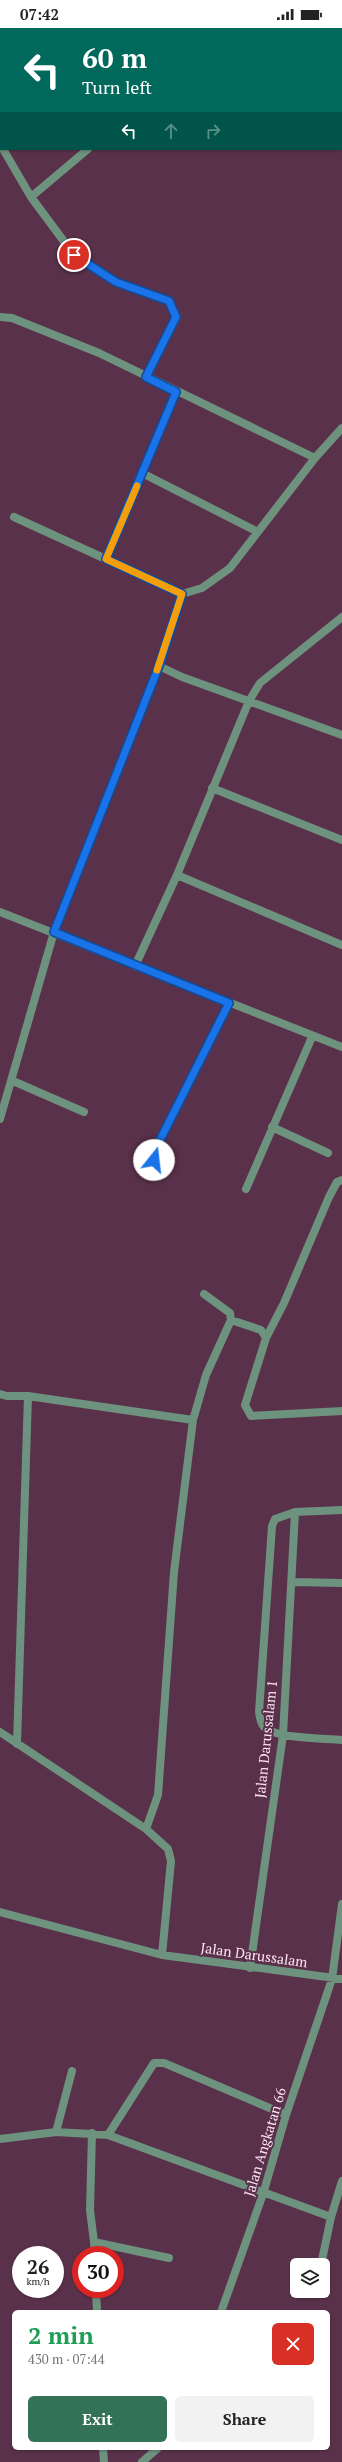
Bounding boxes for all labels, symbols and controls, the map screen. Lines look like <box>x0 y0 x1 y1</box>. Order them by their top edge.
text: 07:42 <box>20 4 59 24</box>
text: 60 m <box>82 39 147 76</box>
icon: left <box>16 44 68 96</box>
text: Turn left <box>82 75 152 99</box>
icon: left <box>118 120 140 142</box>
icon: ahead <box>160 120 182 142</box>
icon: right <box>202 120 224 142</box>
pin <box>57 238 91 272</box>
icon: arrive <box>63 244 85 266</box>
position arrow <box>133 1139 175 1181</box>
street label: Jalan Darussalam 1 <box>250 1679 281 1799</box>
street label: Jalan Darussalam <box>199 1938 309 1971</box>
street label: Jalan Angkatan 66 <box>239 2085 290 2199</box>
speed limit sign: 30 <box>72 2246 124 2298</box>
text: 26 <box>27 2253 49 2280</box>
map controls <box>290 2258 330 2298</box>
button: layers <box>290 2258 330 2298</box>
text: km/h <box>26 2275 50 2288</box>
text: 2 min <box>28 2319 94 2351</box>
button: close <box>272 2323 314 2365</box>
text: 430 m · 07:44 <box>28 2350 105 2368</box>
button: Exit <box>28 2396 167 2442</box>
button: Share <box>175 2396 314 2442</box>

